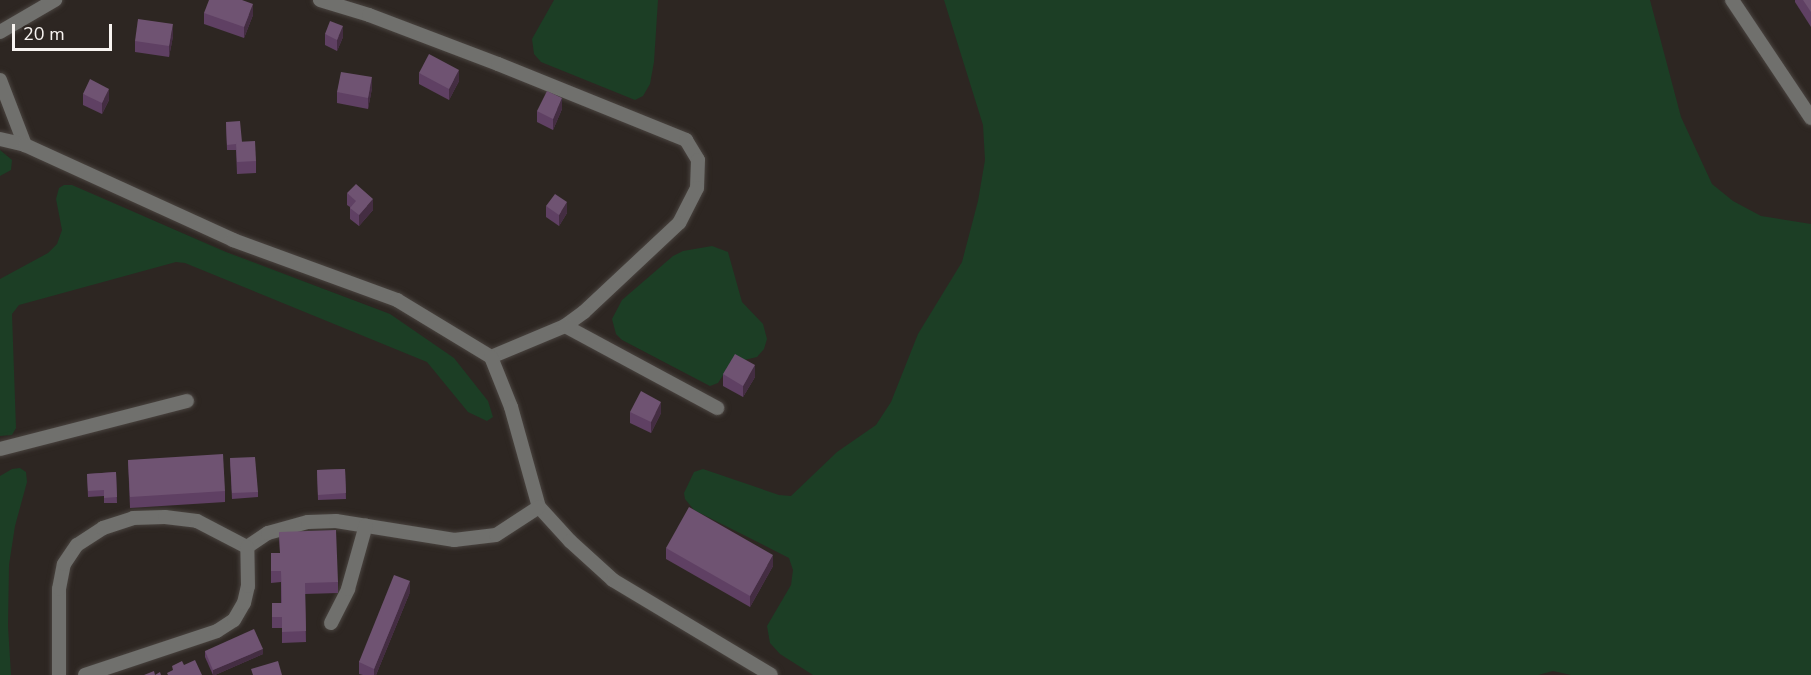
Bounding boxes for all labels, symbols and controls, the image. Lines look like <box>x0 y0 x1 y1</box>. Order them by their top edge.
scale bar <box>15 12 116 50</box>
text: 20 m <box>23 22 65 46</box>

